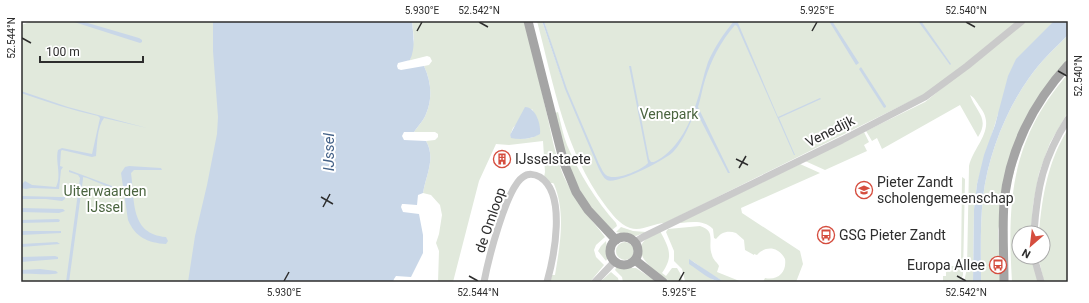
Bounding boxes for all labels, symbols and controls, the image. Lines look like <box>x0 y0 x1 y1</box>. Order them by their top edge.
text: 5.930°E <box>405 5 440 16</box>
text: 52.542°N <box>458 5 500 16</box>
text: 5.925°E <box>800 5 835 16</box>
text: 52.540°N <box>945 5 987 16</box>
text: 52.544°N <box>6 17 17 59</box>
scale bar <box>40 38 143 64</box>
text: 100 m <box>46 45 80 59</box>
text: 52.540°N <box>1073 55 1084 97</box>
park label: Venepark <box>640 106 699 122</box>
street label: Venedijk <box>803 111 858 150</box>
water label: IJssel <box>320 132 338 171</box>
building icon: IJsselstaete <box>492 149 512 169</box>
place label: IJsselstaete <box>515 151 591 167</box>
place label: Pieter Zandt scholengemeenschap <box>877 174 1014 206</box>
school or university icon: Pieter Zandt scholengemeenschap <box>854 180 874 200</box>
park label: Uiterwaarden IJssel <box>64 183 146 215</box>
street label: de Omloop <box>471 185 509 255</box>
bus stop icon: GSG Pieter Zandt <box>816 225 836 245</box>
north arrow <box>1011 225 1051 265</box>
place label: GSG Pieter Zandt <box>839 227 946 243</box>
text: N <box>1020 246 1033 261</box>
bus stop icon: Europa Allee <box>988 255 1008 275</box>
place label: Europa Allee <box>907 257 985 273</box>
text: 5.930°E <box>267 287 302 298</box>
text: 52.544°N <box>457 287 499 298</box>
text: 5.925°E <box>662 287 697 298</box>
text: 52.542°N <box>945 287 987 298</box>

